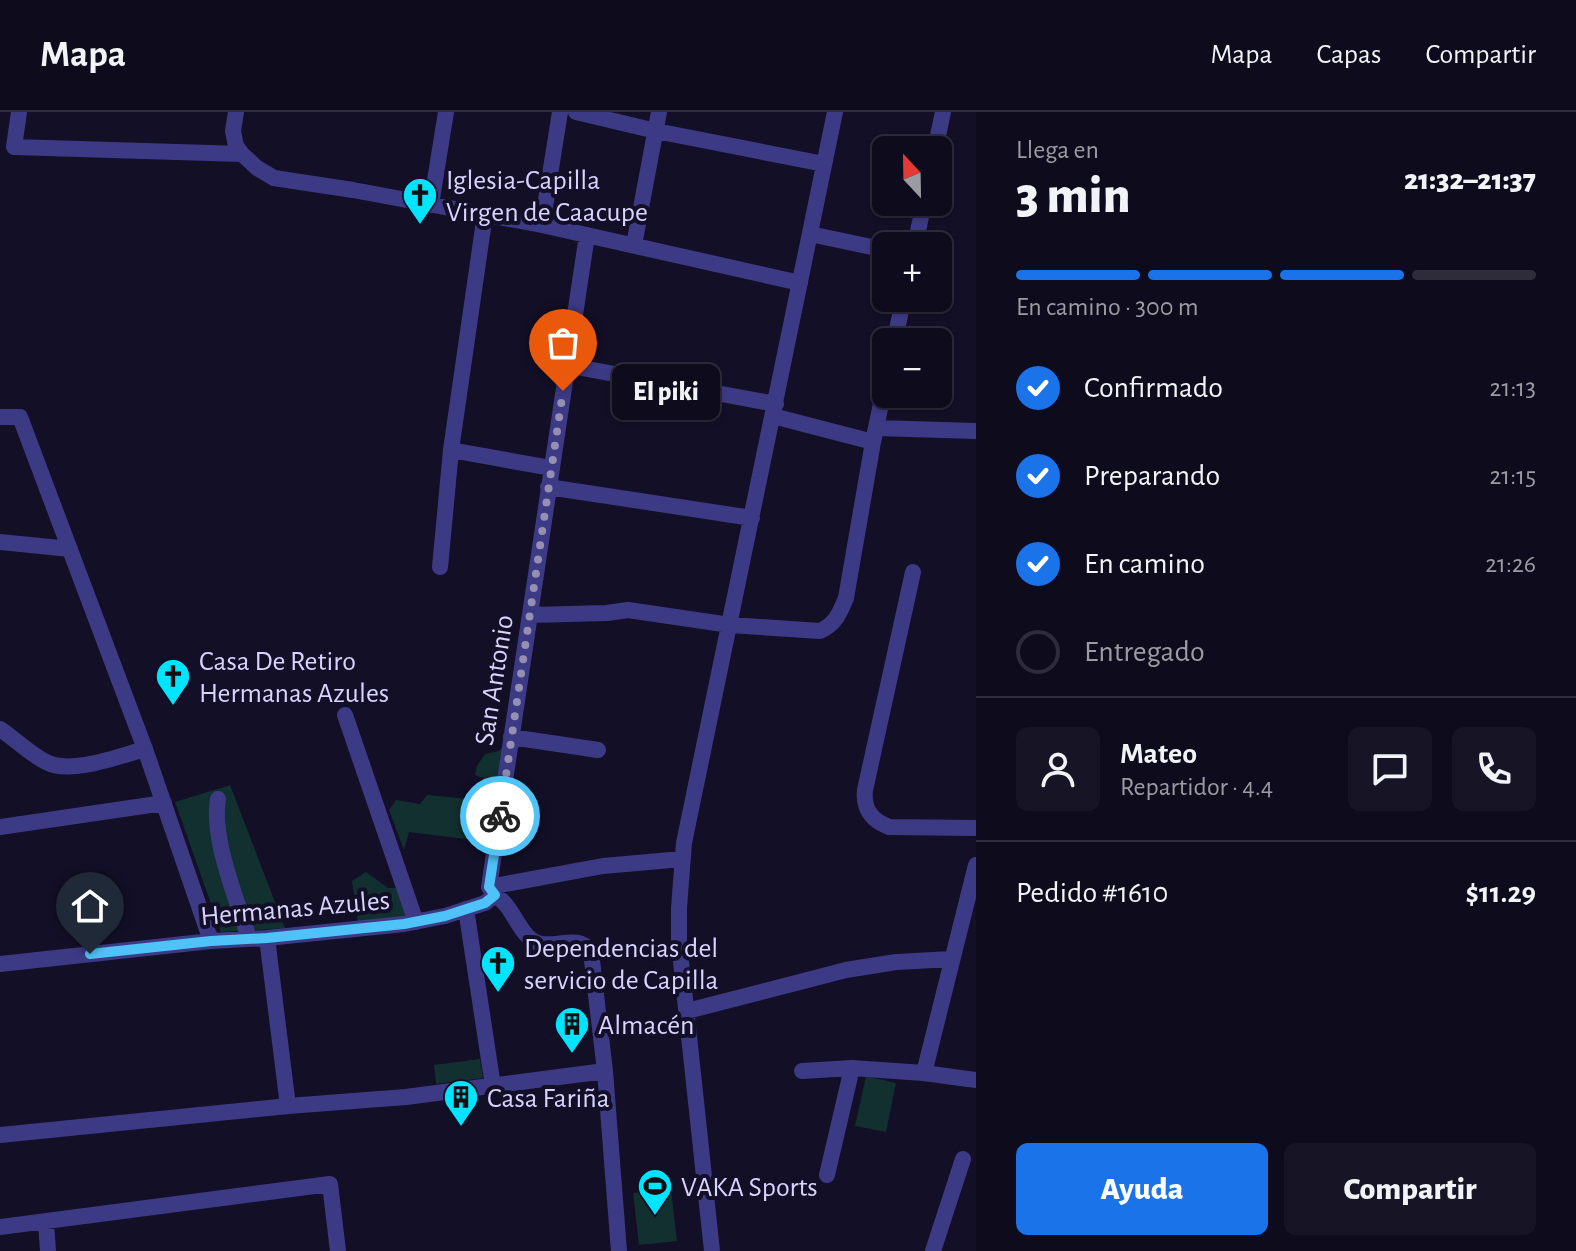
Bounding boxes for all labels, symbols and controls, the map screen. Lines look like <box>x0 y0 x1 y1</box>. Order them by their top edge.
text: Mapa <box>40 36 126 74</box>
text: Mapa <box>1210 41 1272 69</box>
text: Capas <box>1316 41 1381 69</box>
text: Compartir <box>1425 41 1536 69</box>
north arrow <box>872 136 952 216</box>
map controls <box>872 136 952 408</box>
text: Llega en <box>1016 137 1099 163</box>
text: 21:32–21:37 <box>1404 165 1536 195</box>
place label: Iglesia-Capilla Virgen de Caacupe <box>446 167 648 227</box>
text: 3 min <box>1016 170 1130 222</box>
church icon: Iglesia-Capilla Virgen de Caacupe <box>401 176 439 226</box>
button: + <box>872 232 952 312</box>
text: En camino · 300 m <box>1016 294 1199 320</box>
pin <box>529 309 597 391</box>
icon: bag <box>541 321 585 365</box>
button: − <box>872 328 952 408</box>
callout: El piki <box>611 363 719 419</box>
icon: check <box>1016 366 1060 410</box>
text: Confirmado <box>1084 373 1223 403</box>
text: 21:13 <box>1490 375 1536 401</box>
text: El piki <box>633 379 699 405</box>
icon: check <box>1016 454 1060 498</box>
text: Preparando <box>1084 461 1220 491</box>
text: 21:15 <box>1489 463 1536 489</box>
icon: check <box>1016 542 1060 586</box>
text: En camino <box>1084 549 1205 579</box>
text: 21:26 <box>1485 551 1536 577</box>
street label: San Antonio <box>471 613 519 748</box>
text: Entregado <box>1084 637 1205 667</box>
place label: Casa De Retiro Hermanas Azules <box>199 648 389 708</box>
church icon: Casa De Retiro Hermanas Azules <box>154 657 192 707</box>
button: person <box>1016 727 1100 811</box>
button: chat <box>1348 727 1432 811</box>
button: phone <box>1452 727 1536 811</box>
text: Mateo <box>1120 739 1197 769</box>
text: Repartidor · 4.4 <box>1120 774 1273 800</box>
courier <box>460 776 540 856</box>
icon: bike <box>478 794 522 838</box>
pin <box>56 872 124 954</box>
text: Pedido #1610 <box>1016 878 1168 908</box>
text: $11.29 <box>1465 878 1536 908</box>
icon: home <box>68 884 112 928</box>
street label: Hermanas Azules <box>199 887 391 931</box>
place label: Dependencias del servicio de Capilla <box>524 935 719 995</box>
church icon: Dependencias del servicio de Capilla <box>479 944 517 994</box>
building icon: Almacén <box>553 1005 591 1055</box>
place label: Almacén <box>598 1012 695 1040</box>
building icon: Casa Fariña <box>442 1078 480 1128</box>
place label: Casa Fariña <box>487 1085 610 1113</box>
button: Ayuda <box>1016 1143 1268 1235</box>
button: Compartir <box>1284 1143 1536 1235</box>
sports icon: VAKA Sports <box>636 1167 674 1217</box>
place label: VAKA Sports <box>681 1174 818 1202</box>

